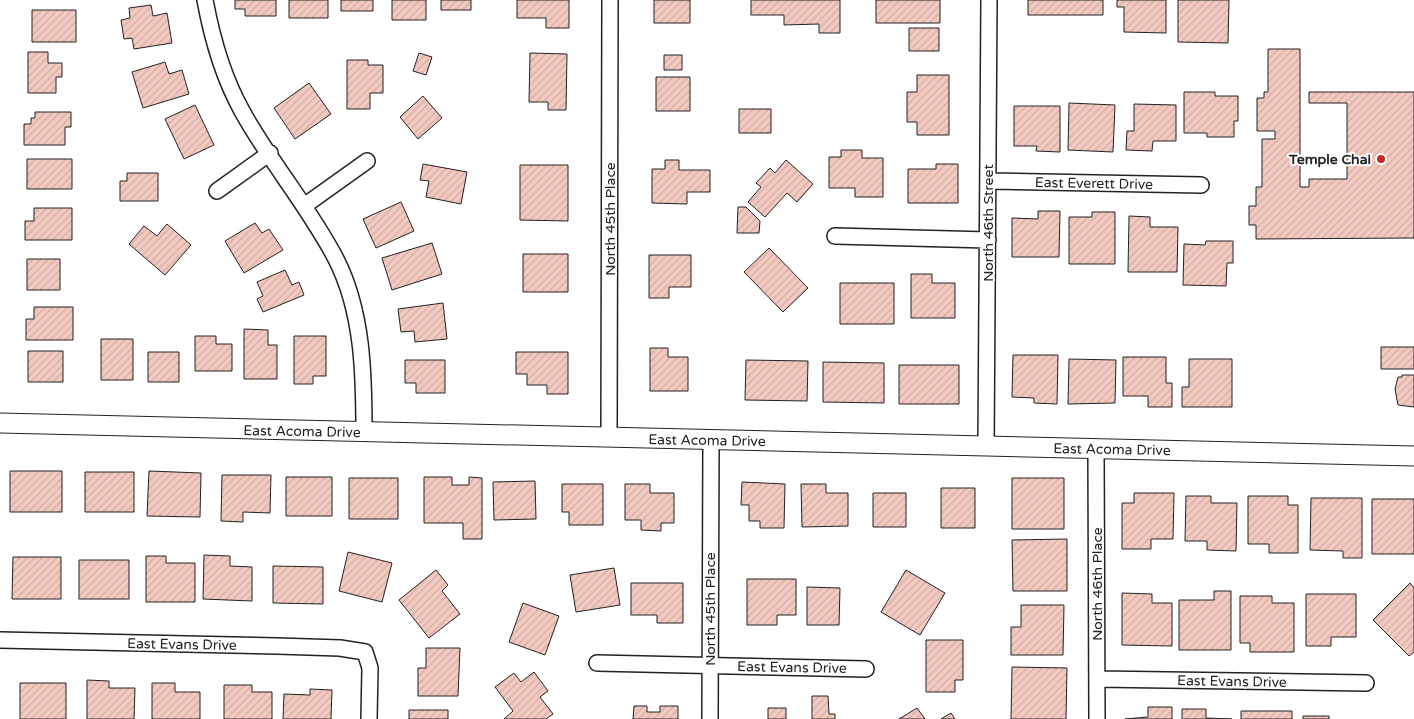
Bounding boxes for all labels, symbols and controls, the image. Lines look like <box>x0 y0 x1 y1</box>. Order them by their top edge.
place label: Temple Chai <box>1288 151 1371 168</box>
marker: Temple Chai <box>1375 153 1387 165</box>
street label: North 45th Place <box>602 162 619 276</box>
street label: North 46th Street <box>980 164 997 282</box>
street label: East Everett Drive <box>1035 174 1153 193</box>
street label: East Acoma Drive <box>243 422 361 441</box>
street label: East Acoma Drive <box>648 431 766 450</box>
street label: East Acoma Drive <box>1053 440 1171 459</box>
street label: North 46th Place <box>1089 527 1106 641</box>
street label: North 45th Place <box>702 552 719 666</box>
street label: East Evans Drive <box>127 635 237 654</box>
street label: East Evans Drive <box>737 658 847 677</box>
street label: East Evans Drive <box>1177 672 1287 691</box>

